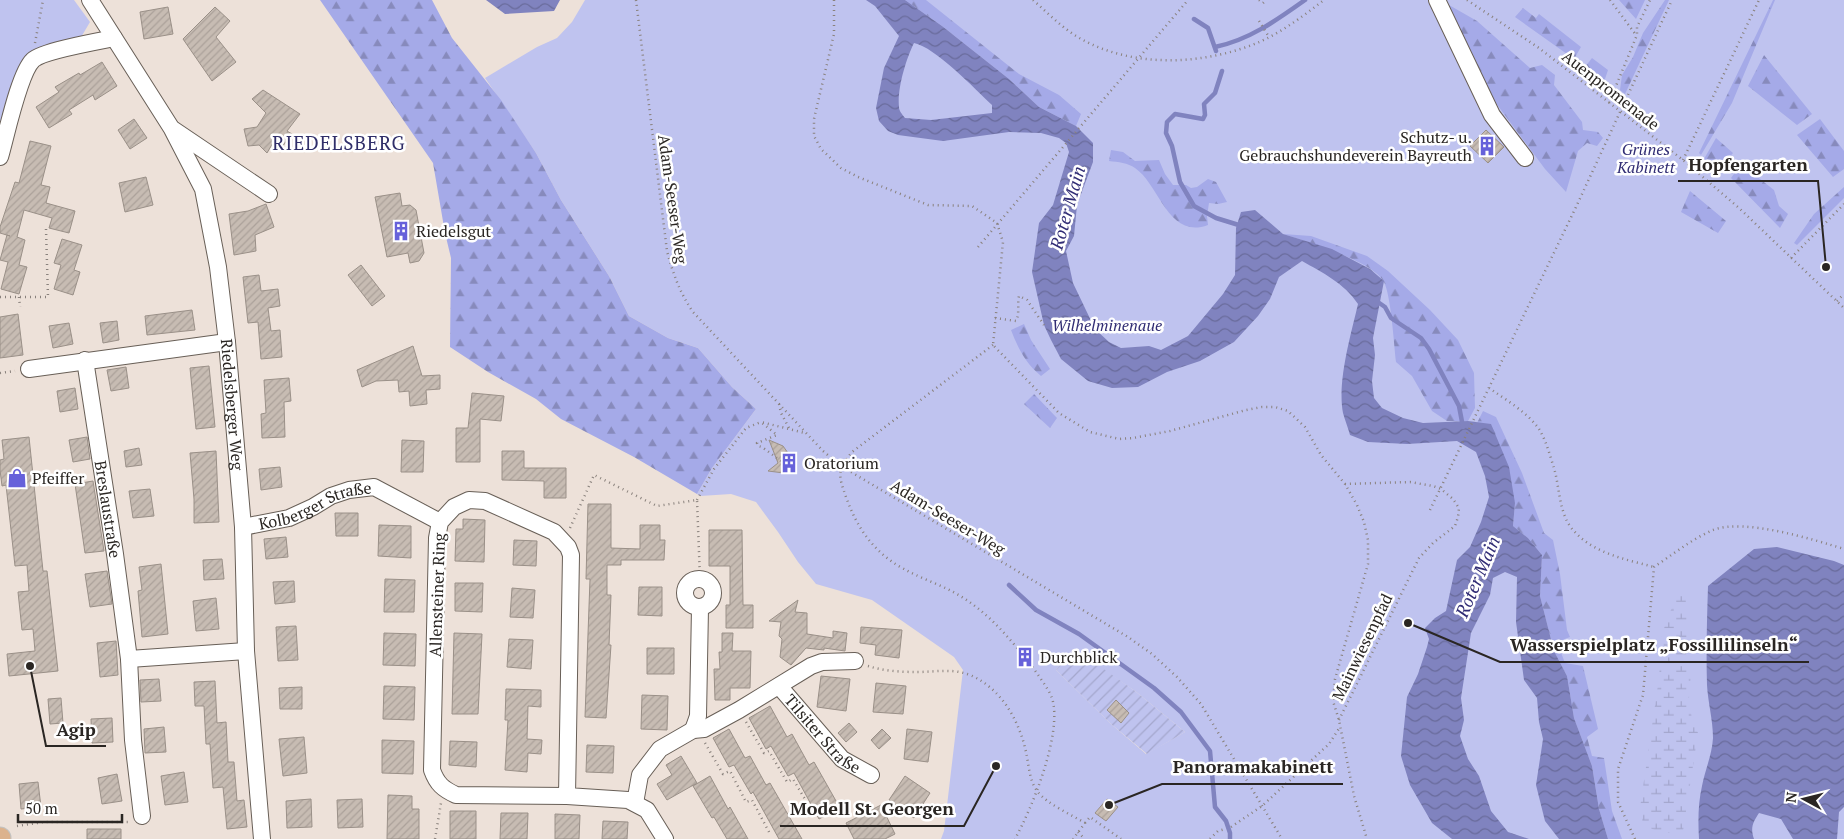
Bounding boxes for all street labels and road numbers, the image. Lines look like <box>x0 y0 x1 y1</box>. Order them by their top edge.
street label: Auenpromenade <box>1558 45 1664 135</box>
street label: Adam-Seeser-Weg <box>653 133 693 266</box>
street label: Riedelsberger Weg <box>216 338 249 472</box>
street label: Breslaustraße <box>90 459 126 560</box>
street label: Adam-Seeser-Weg <box>887 474 1010 560</box>
street label: Kolberger Straße <box>257 476 373 535</box>
street label: Allensteiner Ring <box>424 532 450 658</box>
street label: Mainwiesenpfad <box>1327 590 1398 704</box>
street label: Tilsiter Straße <box>780 689 865 778</box>

